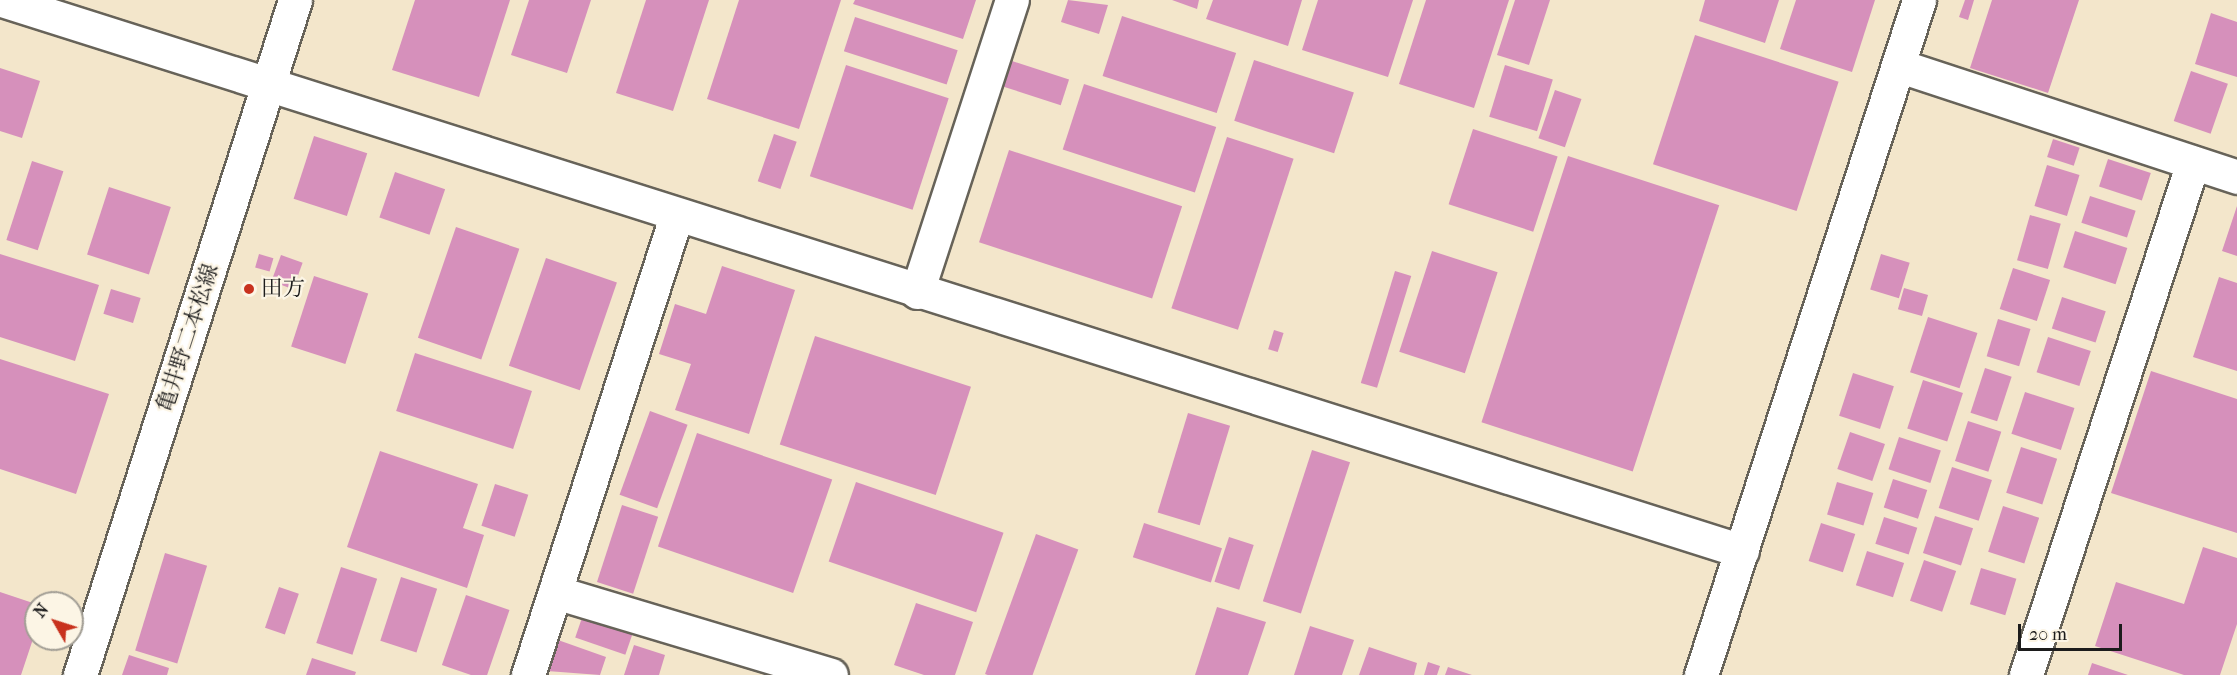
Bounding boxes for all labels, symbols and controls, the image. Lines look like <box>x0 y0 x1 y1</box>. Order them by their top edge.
street label: 亀井野二本松線 <box>152 261 224 415</box>
place label: 田方 <box>261 276 305 302</box>
marker: 田方 <box>242 282 256 296</box>
north arrow <box>24 591 84 651</box>
text: N <box>30 600 52 621</box>
scale bar <box>2021 612 2124 650</box>
text: 20 m <box>2029 624 2067 645</box>

